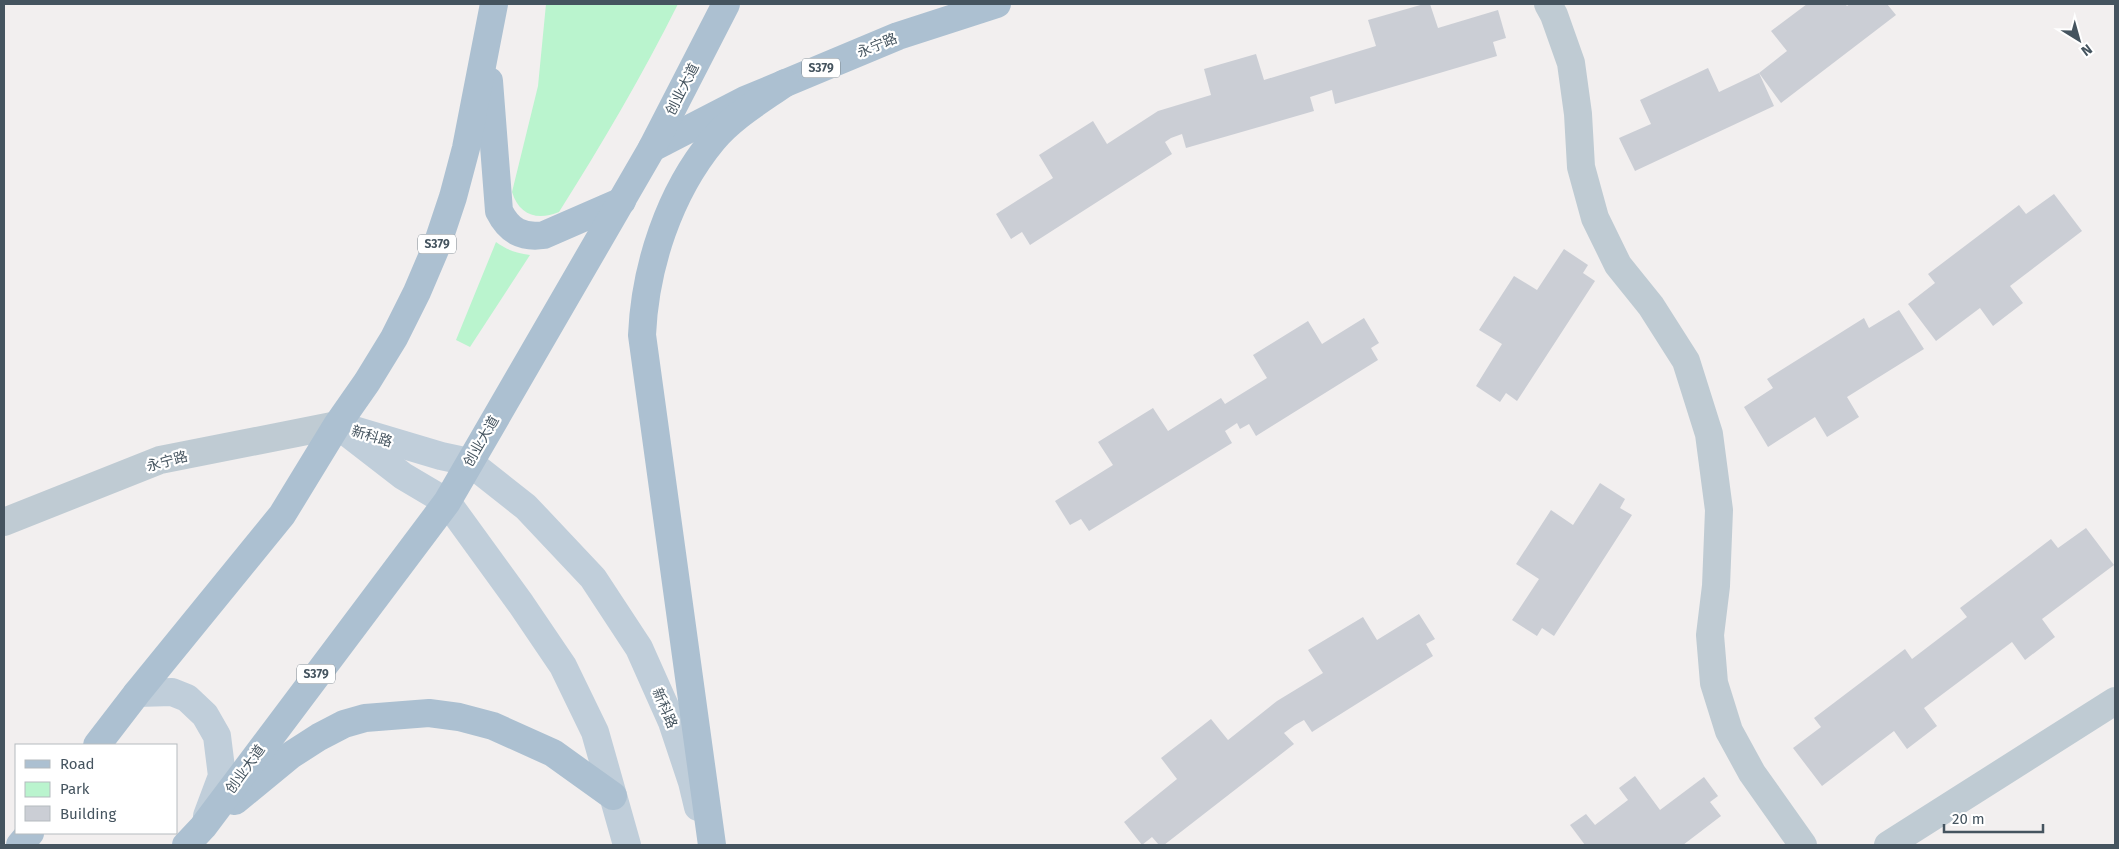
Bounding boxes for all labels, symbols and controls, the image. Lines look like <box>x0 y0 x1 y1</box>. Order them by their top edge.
north arrow <box>2054 15 2104 65</box>
street label: 永宁路 <box>855 30 900 61</box>
text: N <box>2078 40 2095 60</box>
road number: S379 <box>802 58 840 78</box>
street label: 创业大道 <box>662 60 703 118</box>
road number: S379 <box>418 234 456 253</box>
street label: 创业大道 <box>460 413 503 470</box>
street label: 新科路 <box>349 422 394 451</box>
street label: 永宁路 <box>145 448 190 475</box>
road number: S379 <box>297 664 335 684</box>
street label: 新科路 <box>649 686 681 731</box>
street label: 创业大道 <box>222 742 269 797</box>
legend <box>15 744 178 834</box>
text: Road <box>60 755 95 773</box>
text: Park <box>60 780 90 798</box>
scale bar <box>1944 802 2043 834</box>
text: Building <box>60 805 116 823</box>
text: 20 m <box>1952 810 1985 828</box>

